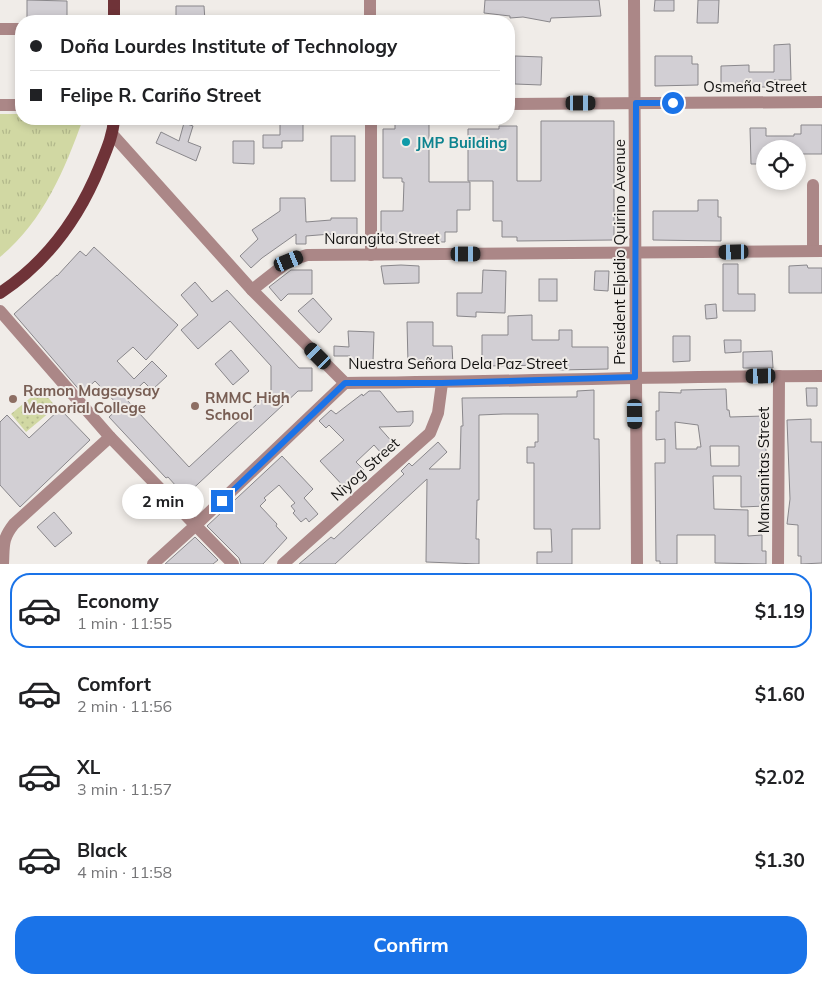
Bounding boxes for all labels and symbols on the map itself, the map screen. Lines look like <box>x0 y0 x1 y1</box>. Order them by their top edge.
street label: Osmeña Street <box>703 77 807 96</box>
route start <box>662 92 684 114</box>
car <box>566 96 596 111</box>
place label: JMP Building <box>416 133 507 152</box>
marker: JMP Building <box>400 136 412 148</box>
street label: President Elpidio Quirino Avenue <box>610 139 629 365</box>
street label: Narangita Street <box>324 229 440 248</box>
car <box>718 244 749 260</box>
car <box>451 247 481 262</box>
car <box>272 248 305 274</box>
car <box>302 340 333 372</box>
street label: Nuestra Señora Dela Paz Street <box>348 354 568 373</box>
car <box>745 368 776 384</box>
place label: Ramon Magsaysay Memorial College <box>23 381 160 417</box>
place label: RMMC High School <box>205 388 290 424</box>
marker: Ramon Magsaysay Memorial College <box>7 393 19 405</box>
car <box>627 399 642 429</box>
marker: RMMC High School <box>189 400 201 412</box>
street label: Mansanitas Street <box>754 407 773 533</box>
street label: Niyog Street <box>327 433 403 505</box>
callout: 2 min <box>122 484 204 518</box>
route end <box>211 490 233 512</box>

